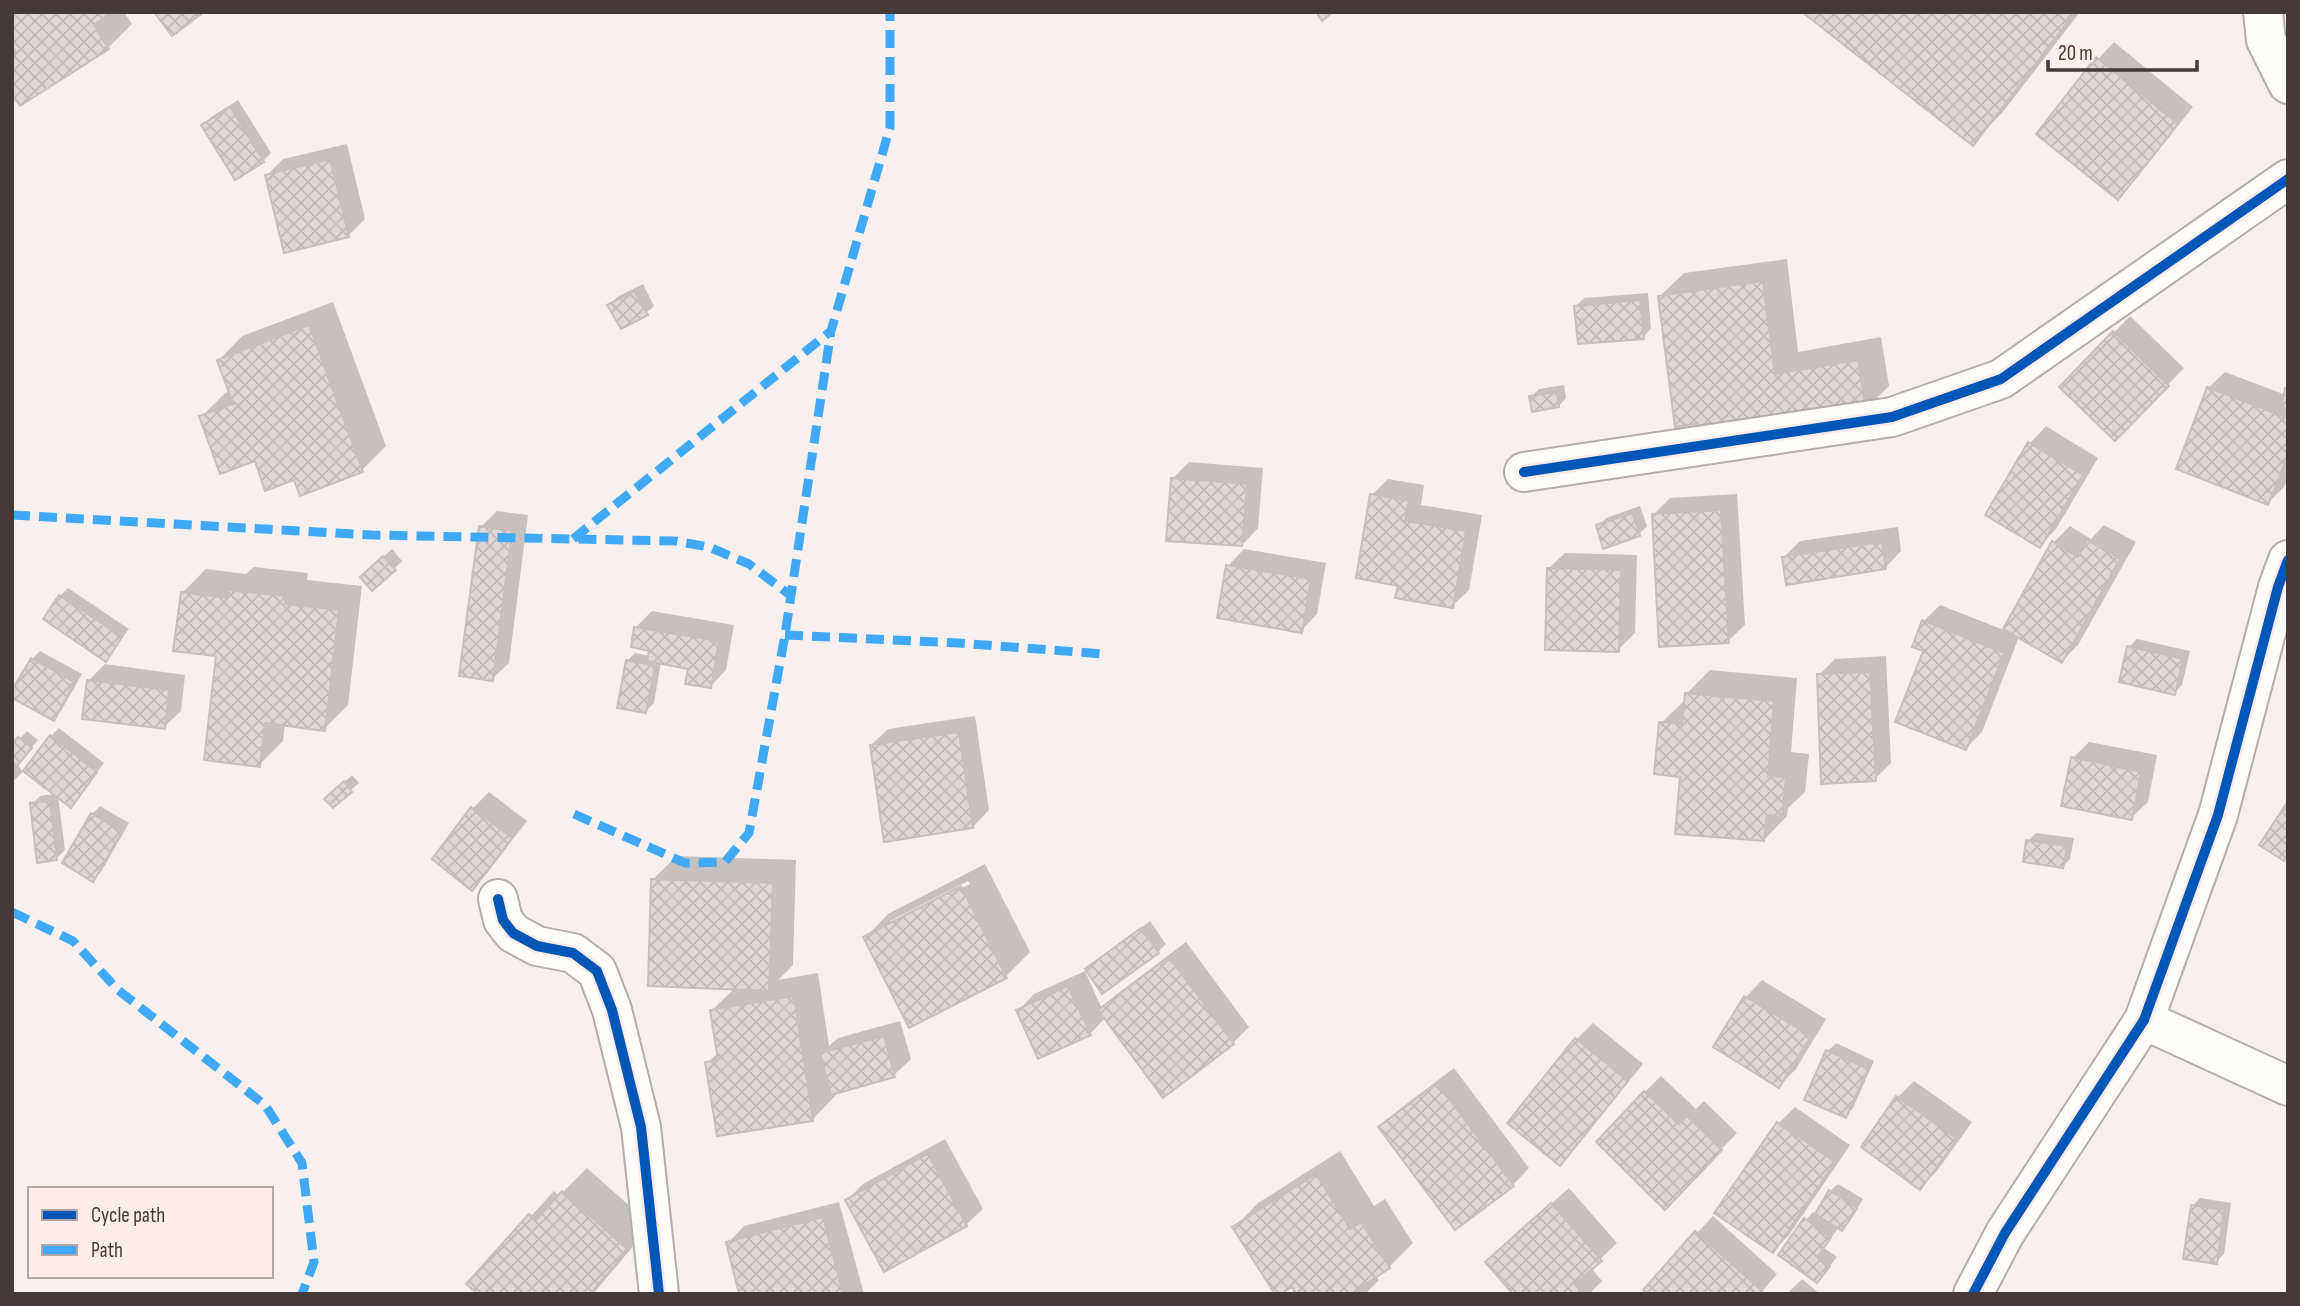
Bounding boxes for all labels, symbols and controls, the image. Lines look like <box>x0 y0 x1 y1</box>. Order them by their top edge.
scale bar <box>2048 28 2197 72</box>
text: 20 m <box>2058 41 2093 66</box>
legend <box>28 1187 273 1278</box>
text: Cycle path <box>91 1203 165 1228</box>
text: Path <box>91 1238 123 1263</box>

